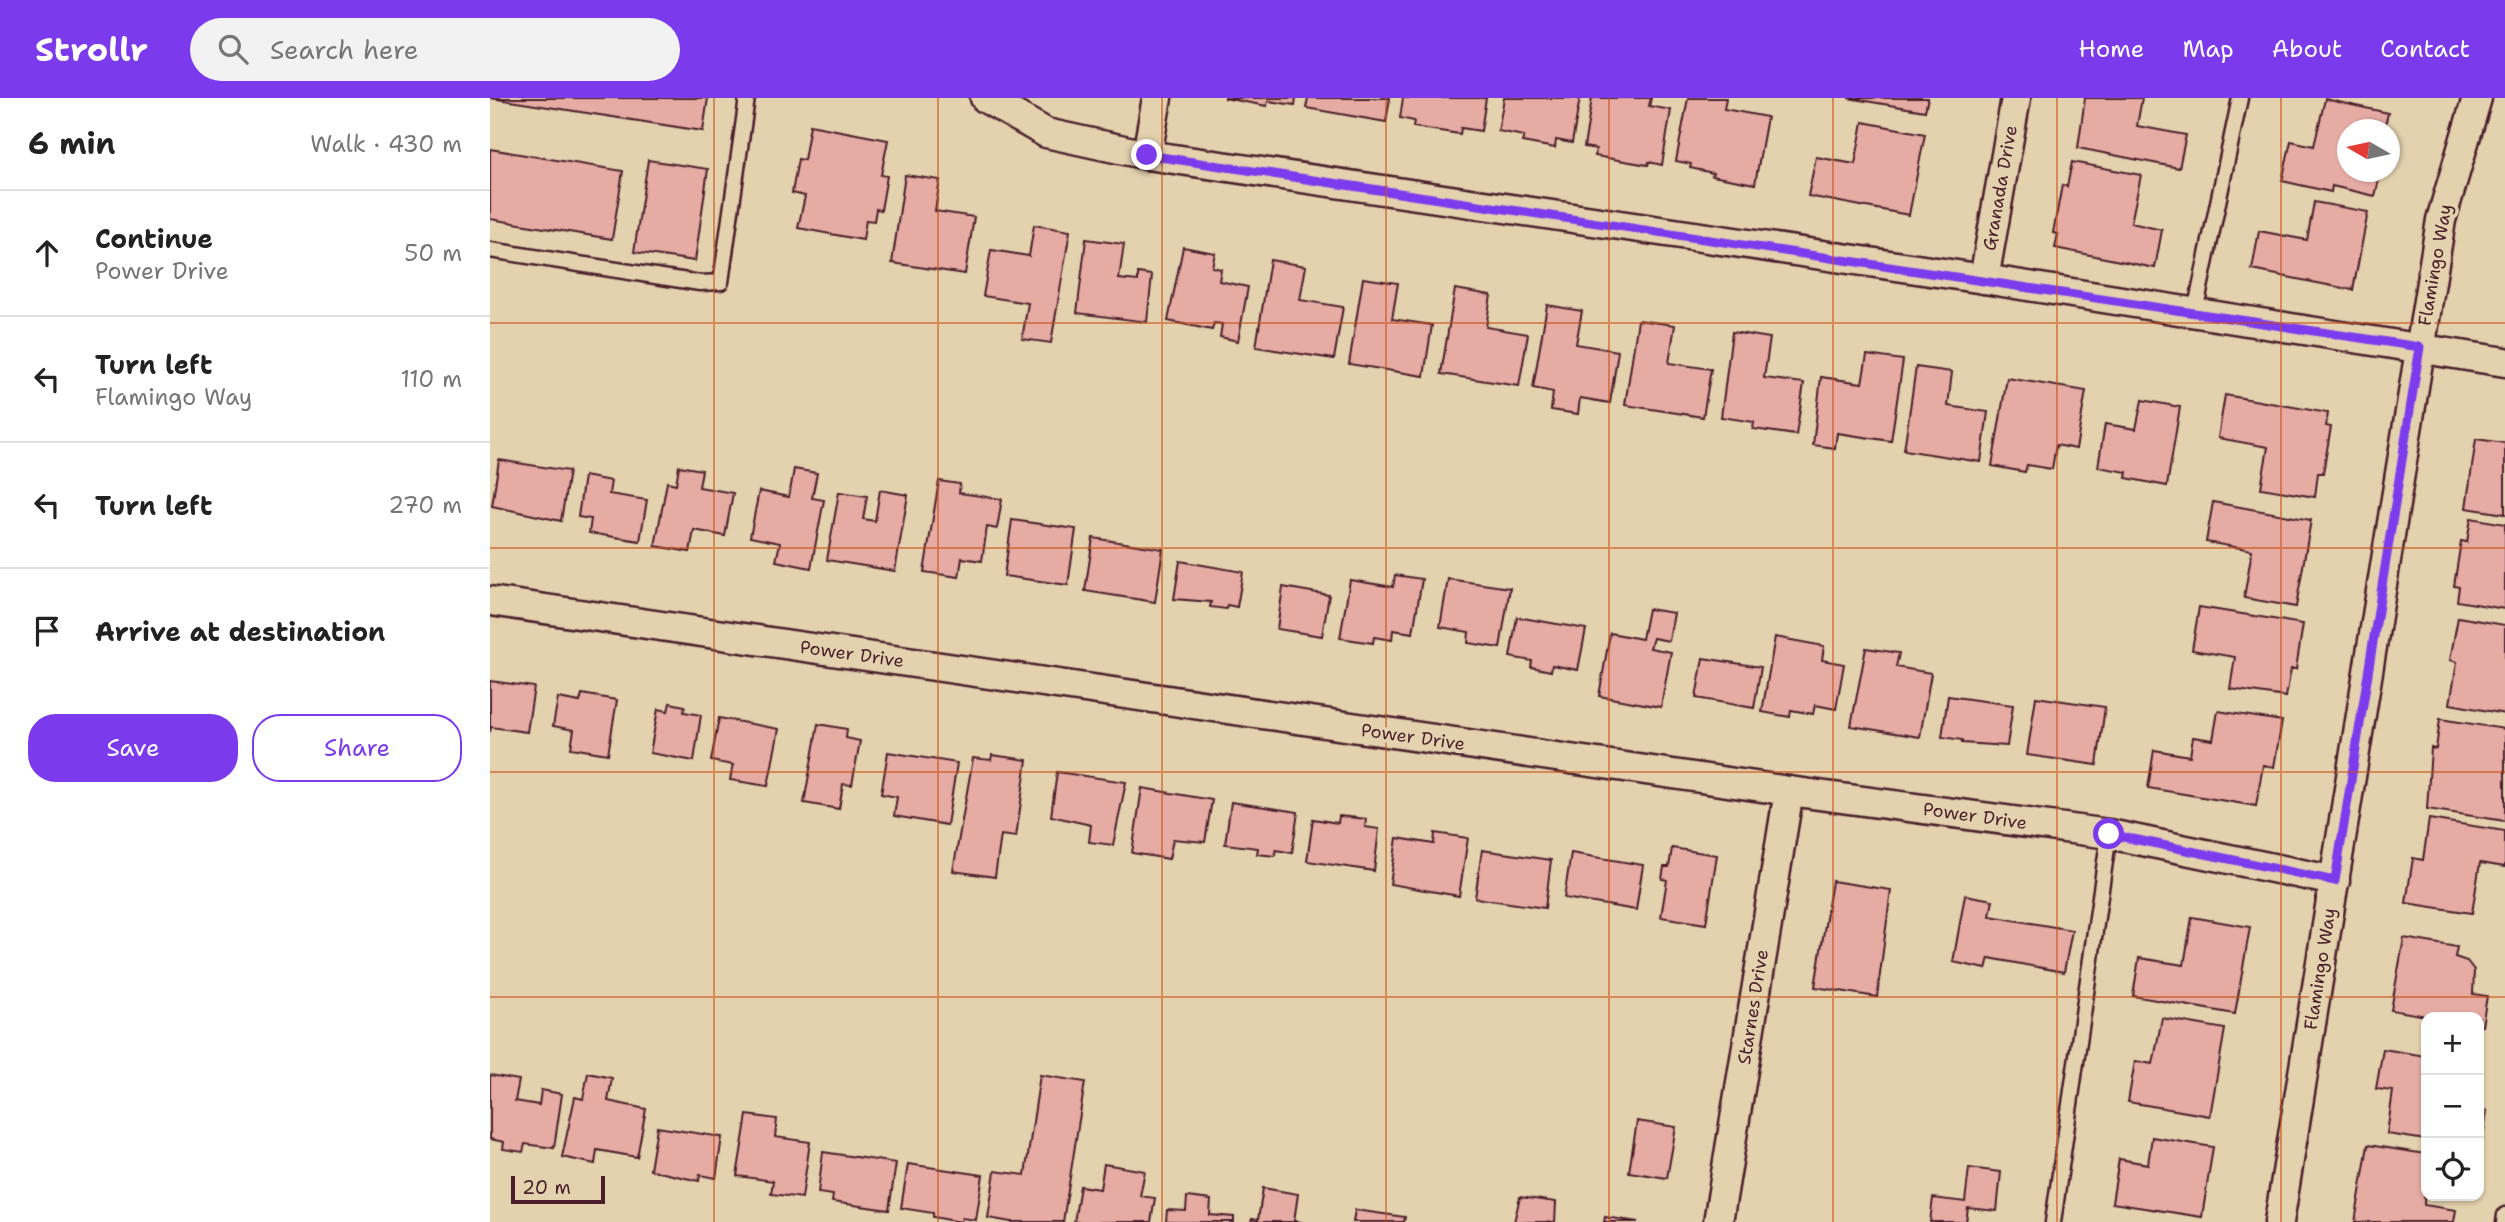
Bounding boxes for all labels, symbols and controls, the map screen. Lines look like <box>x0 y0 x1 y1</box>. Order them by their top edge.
search box <box>190 18 680 81</box>
text: Strollr <box>35 27 148 72</box>
icon: search <box>214 30 252 68</box>
text: Search here <box>270 32 419 67</box>
text: Home <box>2078 33 2144 65</box>
text: Map <box>2182 33 2234 65</box>
text: About <box>2272 33 2342 65</box>
text: Contact <box>2380 33 2470 65</box>
north arrow <box>2337 119 2400 182</box>
text: 6 min <box>28 123 115 164</box>
street label: Granada Drive <box>1977 123 2023 253</box>
text: Walk · 430 m <box>310 129 462 159</box>
route end <box>1131 139 1162 170</box>
street label: Flamingo Way <box>2412 202 2458 328</box>
text: Continue <box>95 221 213 256</box>
icon: ahead <box>28 234 66 272</box>
text: 50 m <box>404 238 462 268</box>
text: Power Drive <box>95 256 229 286</box>
text: Turn left <box>95 347 212 382</box>
icon: left <box>28 360 66 398</box>
text: 110 m <box>400 364 462 394</box>
text: Flamingo Way <box>95 382 252 412</box>
icon: left <box>28 486 66 524</box>
text: Turn left <box>95 488 212 523</box>
text: 270 m <box>388 490 462 520</box>
icon: arrive <box>28 612 66 650</box>
text: Arrive at destination <box>95 614 385 649</box>
street label: Power Drive <box>799 635 905 673</box>
button: Save <box>28 714 238 782</box>
button: Share <box>252 714 462 782</box>
street label: Power Drive <box>1360 718 1466 756</box>
street label: Power Drive <box>1922 797 2028 835</box>
route start <box>2093 818 2124 849</box>
street label: Flamingo Way <box>2299 906 2341 1032</box>
street label: Starnes Drive <box>1732 948 1774 1066</box>
map controls <box>2421 1012 2484 1201</box>
button: + <box>2421 1012 2484 1075</box>
button: − <box>2421 1075 2484 1138</box>
button: locate <box>2421 1138 2484 1201</box>
scale bar <box>511 1173 606 1205</box>
text: 20 m <box>522 1175 571 1200</box>

